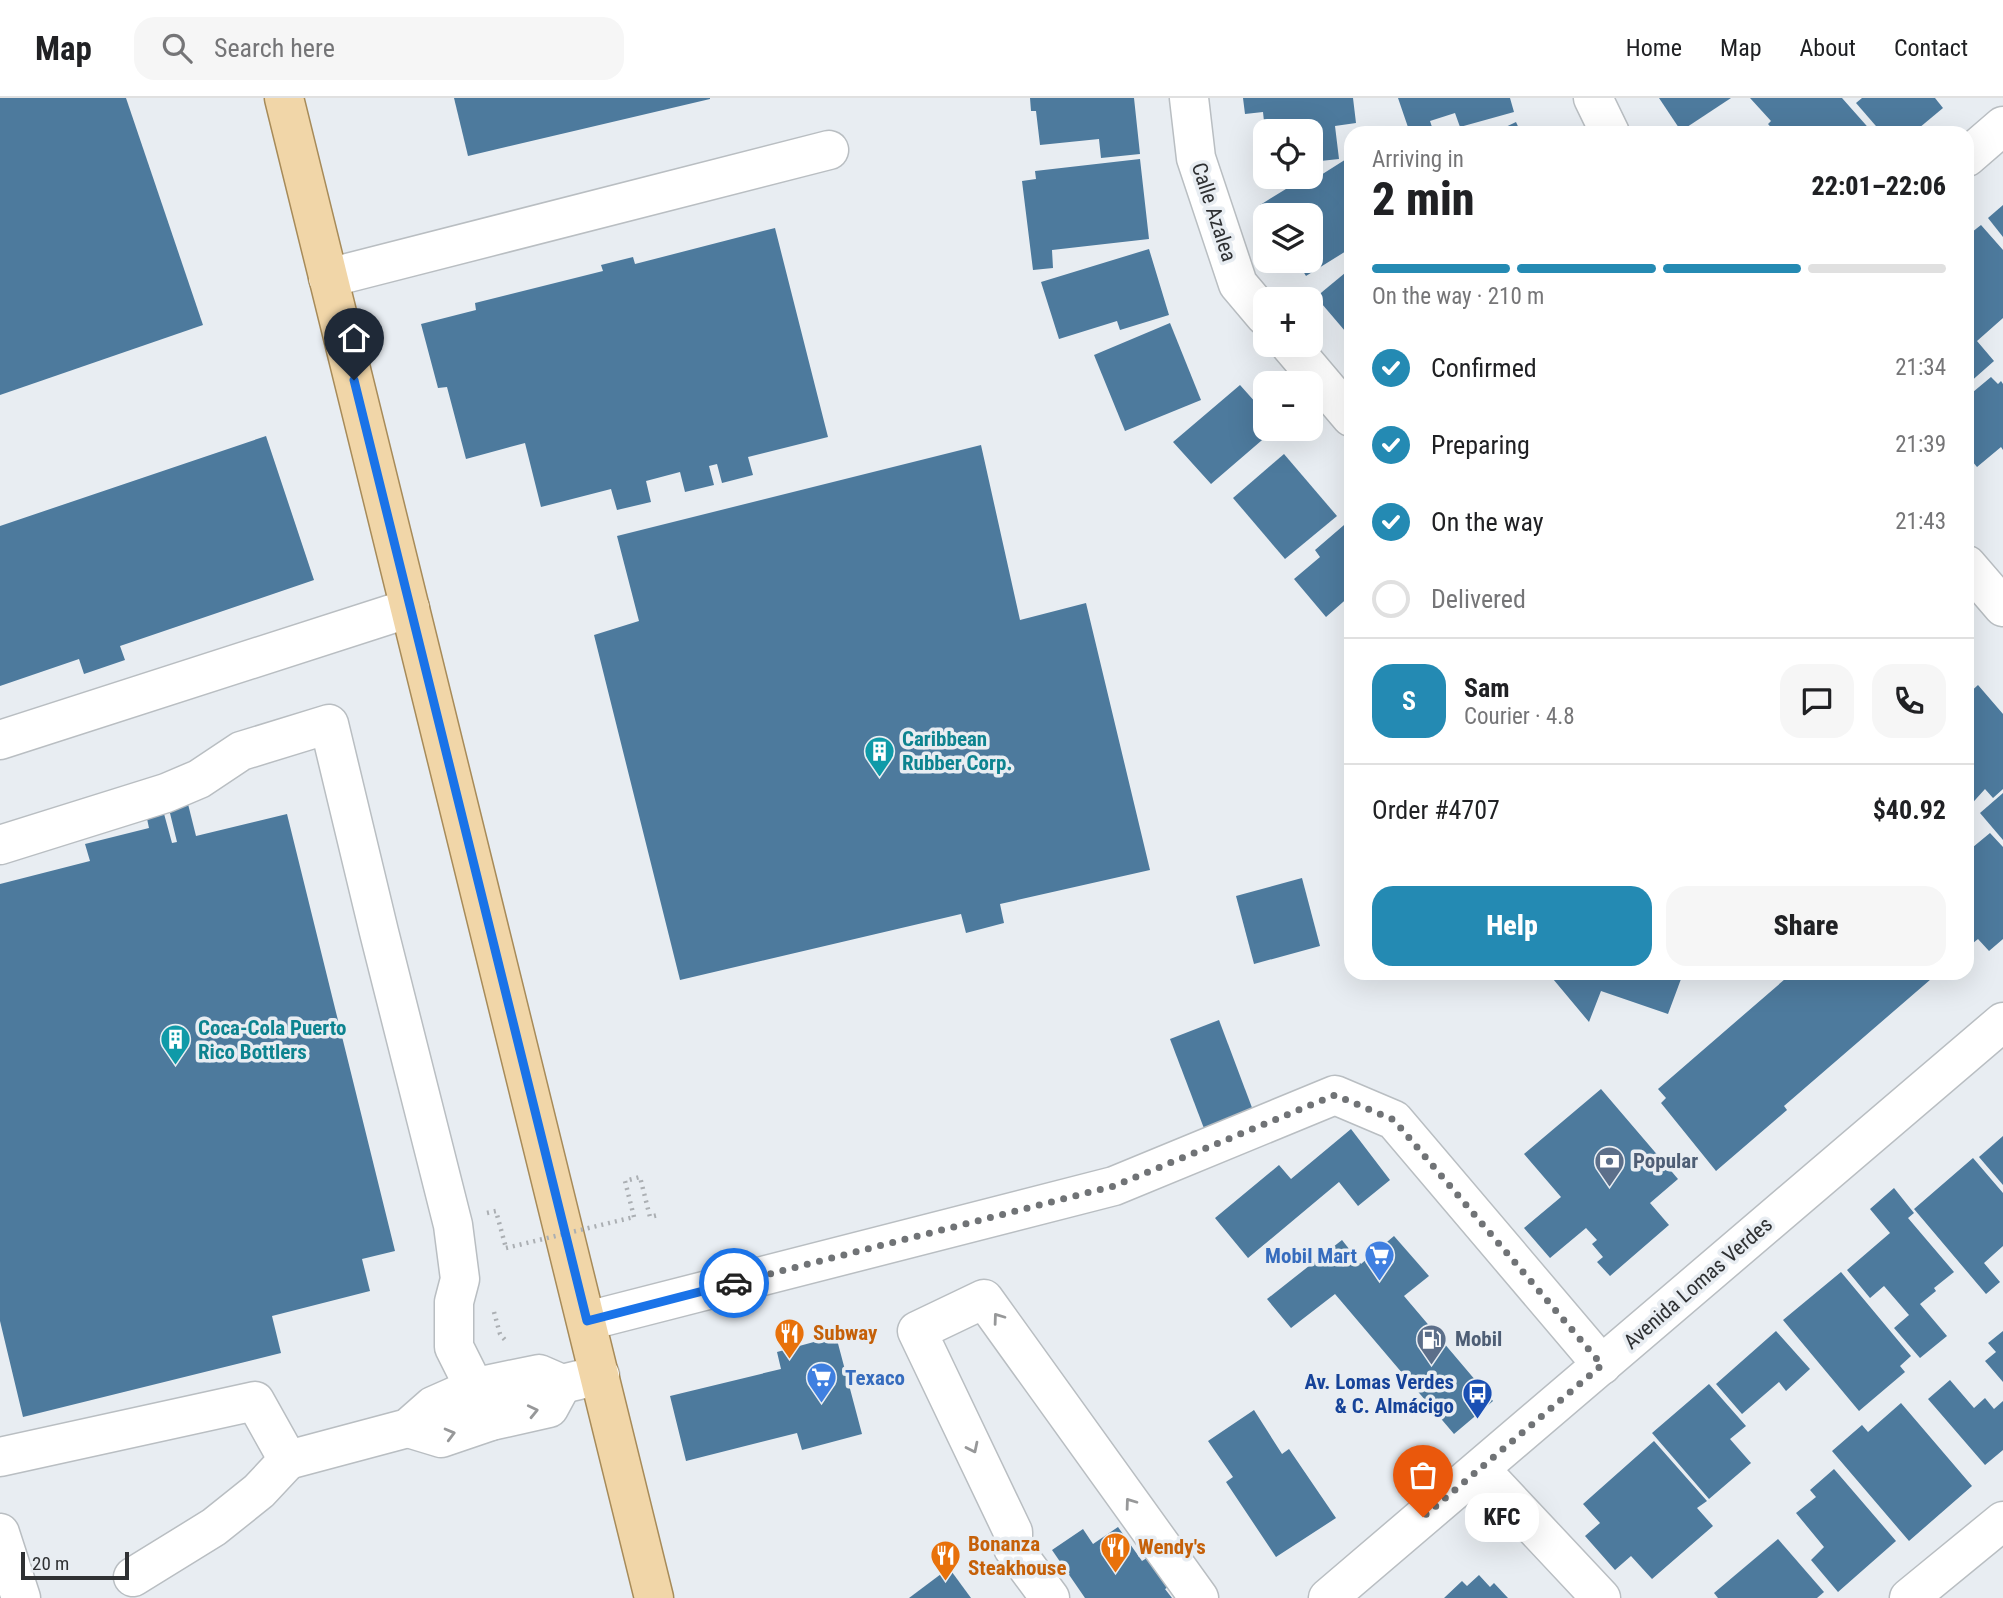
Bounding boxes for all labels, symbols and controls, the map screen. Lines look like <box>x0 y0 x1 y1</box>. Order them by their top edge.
search box <box>134 17 624 80</box>
text: Map <box>35 29 92 68</box>
icon: search <box>158 29 196 67</box>
text: Search here <box>214 33 335 63</box>
text: Home <box>1626 34 1682 62</box>
text: Map <box>1720 34 1762 62</box>
text: About <box>1800 34 1856 62</box>
text: Contact <box>1894 34 1968 62</box>
map controls <box>1253 119 1323 441</box>
button: locate <box>1253 119 1323 189</box>
text: Arriving in <box>1372 146 1464 173</box>
street label: Calle Azalea <box>1187 160 1241 264</box>
text: 22:01–22:06 <box>1812 171 1946 201</box>
text: 2 min <box>1372 172 1475 226</box>
button: layers <box>1253 203 1323 273</box>
text: On the way · 210 m <box>1372 283 1544 310</box>
button: + <box>1253 287 1323 357</box>
pin <box>324 308 384 380</box>
icon: home <box>335 319 373 357</box>
icon: check <box>1372 349 1410 387</box>
text: Confirmed <box>1431 353 1537 383</box>
text: 21:34 <box>1895 354 1946 381</box>
button: − <box>1253 371 1323 441</box>
icon: check <box>1372 426 1410 464</box>
text: Preparing <box>1431 430 1530 460</box>
text: 21:39 <box>1895 431 1946 458</box>
icon: check <box>1372 503 1410 541</box>
text: On the way <box>1431 507 1544 537</box>
text: 21:43 <box>1895 508 1946 535</box>
text: Delivered <box>1431 584 1526 614</box>
button: chat <box>1780 664 1854 738</box>
button: phone <box>1872 664 1946 738</box>
text: Sam <box>1464 673 1510 703</box>
text: S <box>1402 686 1416 716</box>
text: Courier · 4.8 <box>1464 703 1575 730</box>
place label: Caribbean Rubber Corp. <box>902 727 1012 775</box>
building icon: Caribbean Rubber Corp. <box>862 734 896 778</box>
text: Order #4707 <box>1372 795 1500 825</box>
text: $40.92 <box>1873 795 1946 825</box>
button: Help <box>1372 886 1652 966</box>
button: Share <box>1666 886 1946 966</box>
place label: Coca-Cola Puerto Rico Bottlers <box>198 1016 346 1064</box>
building icon: Coca-Cola Puerto Rico Bottlers <box>158 1023 192 1067</box>
bank icon: Popular <box>1593 1144 1627 1188</box>
place label: Popular <box>1633 1149 1698 1173</box>
street label: Avenida Lomas Verdes <box>1619 1212 1777 1354</box>
supermarket icon: Mobil Mart <box>1363 1239 1397 1283</box>
place label: Mobil Mart <box>1265 1244 1357 1268</box>
courier <box>699 1248 769 1318</box>
icon: car <box>715 1264 753 1302</box>
one-way arrow <box>993 1313 1006 1326</box>
restaurant icon: Subway <box>773 1316 807 1360</box>
place label: Subway <box>813 1321 878 1345</box>
fuel station icon: Mobil <box>1415 1322 1449 1366</box>
place label: Mobil <box>1455 1327 1502 1351</box>
supermarket icon: Texaco <box>805 1361 839 1405</box>
place label: Texaco <box>845 1366 905 1390</box>
place label: Av. Lomas Verdes & C. Almácigo <box>1304 1370 1454 1418</box>
bus stop icon: Av. Lomas Verdes & C. Almácigo <box>1460 1377 1494 1421</box>
one-way arrow <box>527 1405 539 1420</box>
one-way arrow <box>443 1428 455 1442</box>
one-way arrow <box>965 1441 979 1453</box>
pin <box>1393 1445 1453 1517</box>
icon: bag <box>1404 1456 1442 1494</box>
callout: KFC <box>1465 1492 1538 1542</box>
one-way arrow <box>1126 1498 1139 1511</box>
text: KFC <box>1484 1504 1520 1531</box>
restaurant icon: Wendy's <box>1098 1530 1132 1574</box>
place label: Bonanza Steakhouse <box>968 1532 1066 1580</box>
place label: Wendy's <box>1138 1535 1206 1559</box>
restaurant icon: Bonanza Steakhouse <box>928 1539 962 1583</box>
scale bar <box>21 1549 130 1581</box>
text: 20 m <box>32 1552 69 1575</box>

